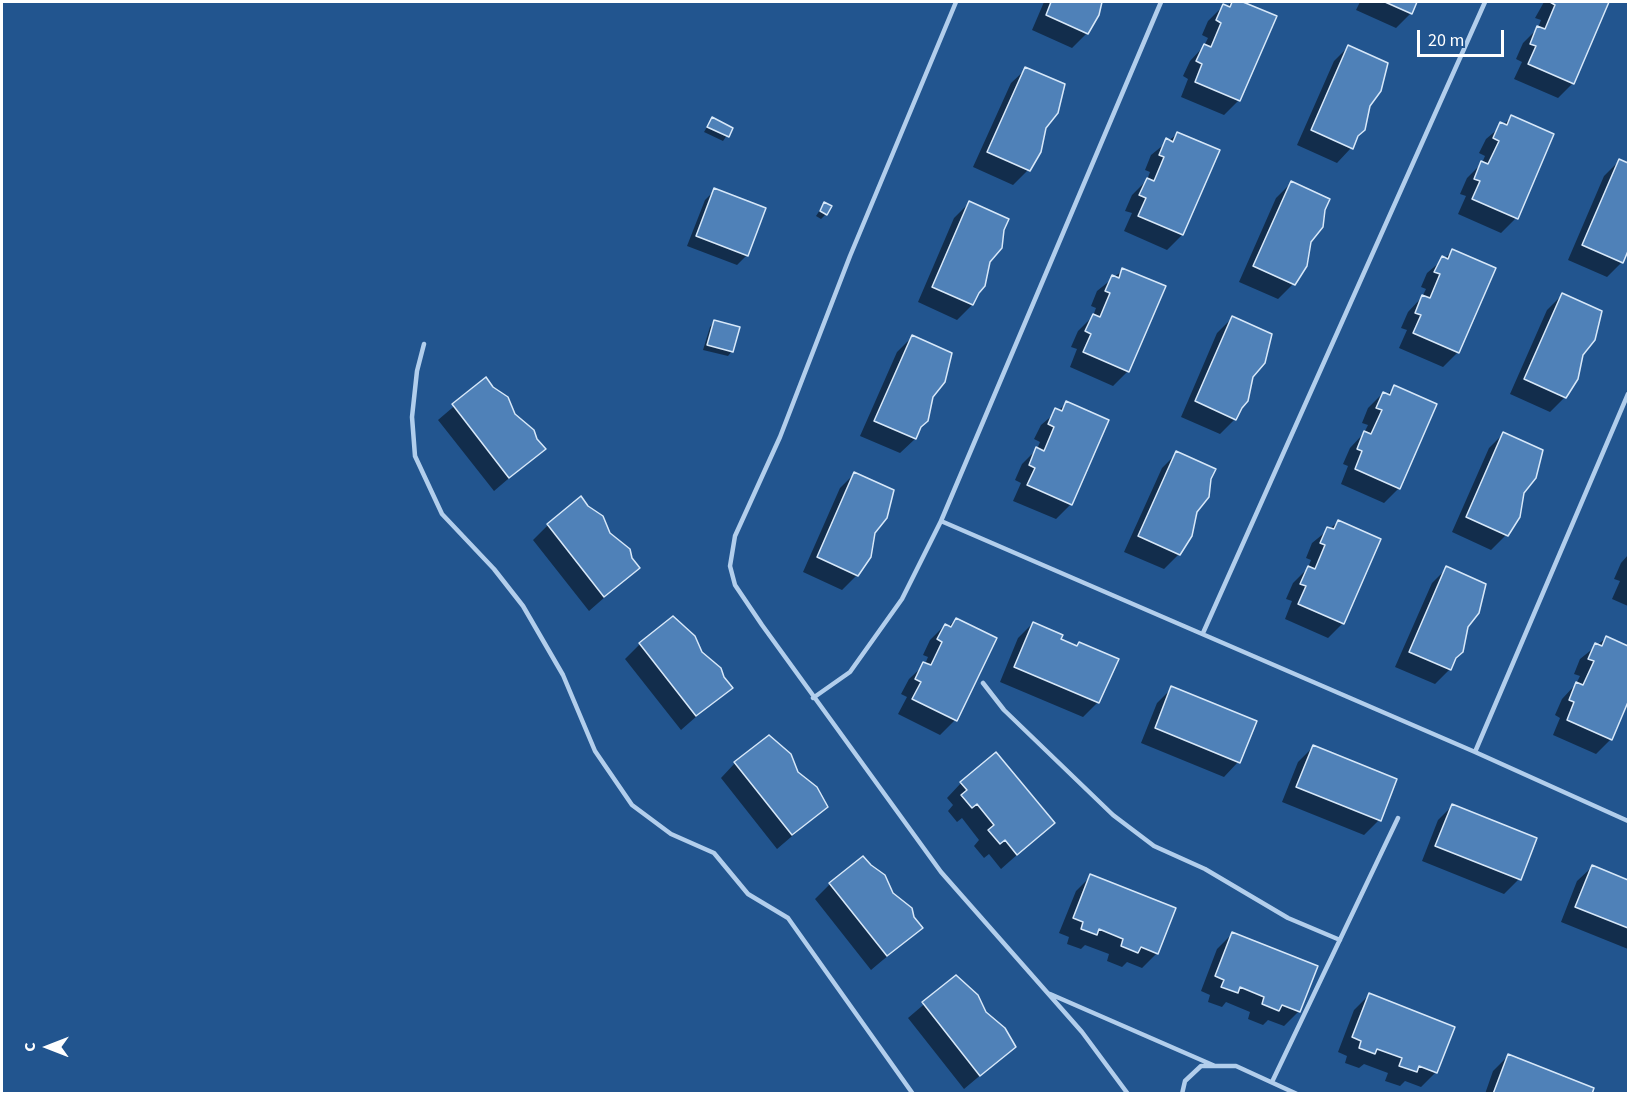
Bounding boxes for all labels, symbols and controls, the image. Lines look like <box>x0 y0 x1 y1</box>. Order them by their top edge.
scale bar <box>1420 18 1507 56</box>
text: 20 m <box>1428 28 1464 53</box>
north arrow <box>18 1017 78 1077</box>
text: С <box>19 1042 41 1052</box>

